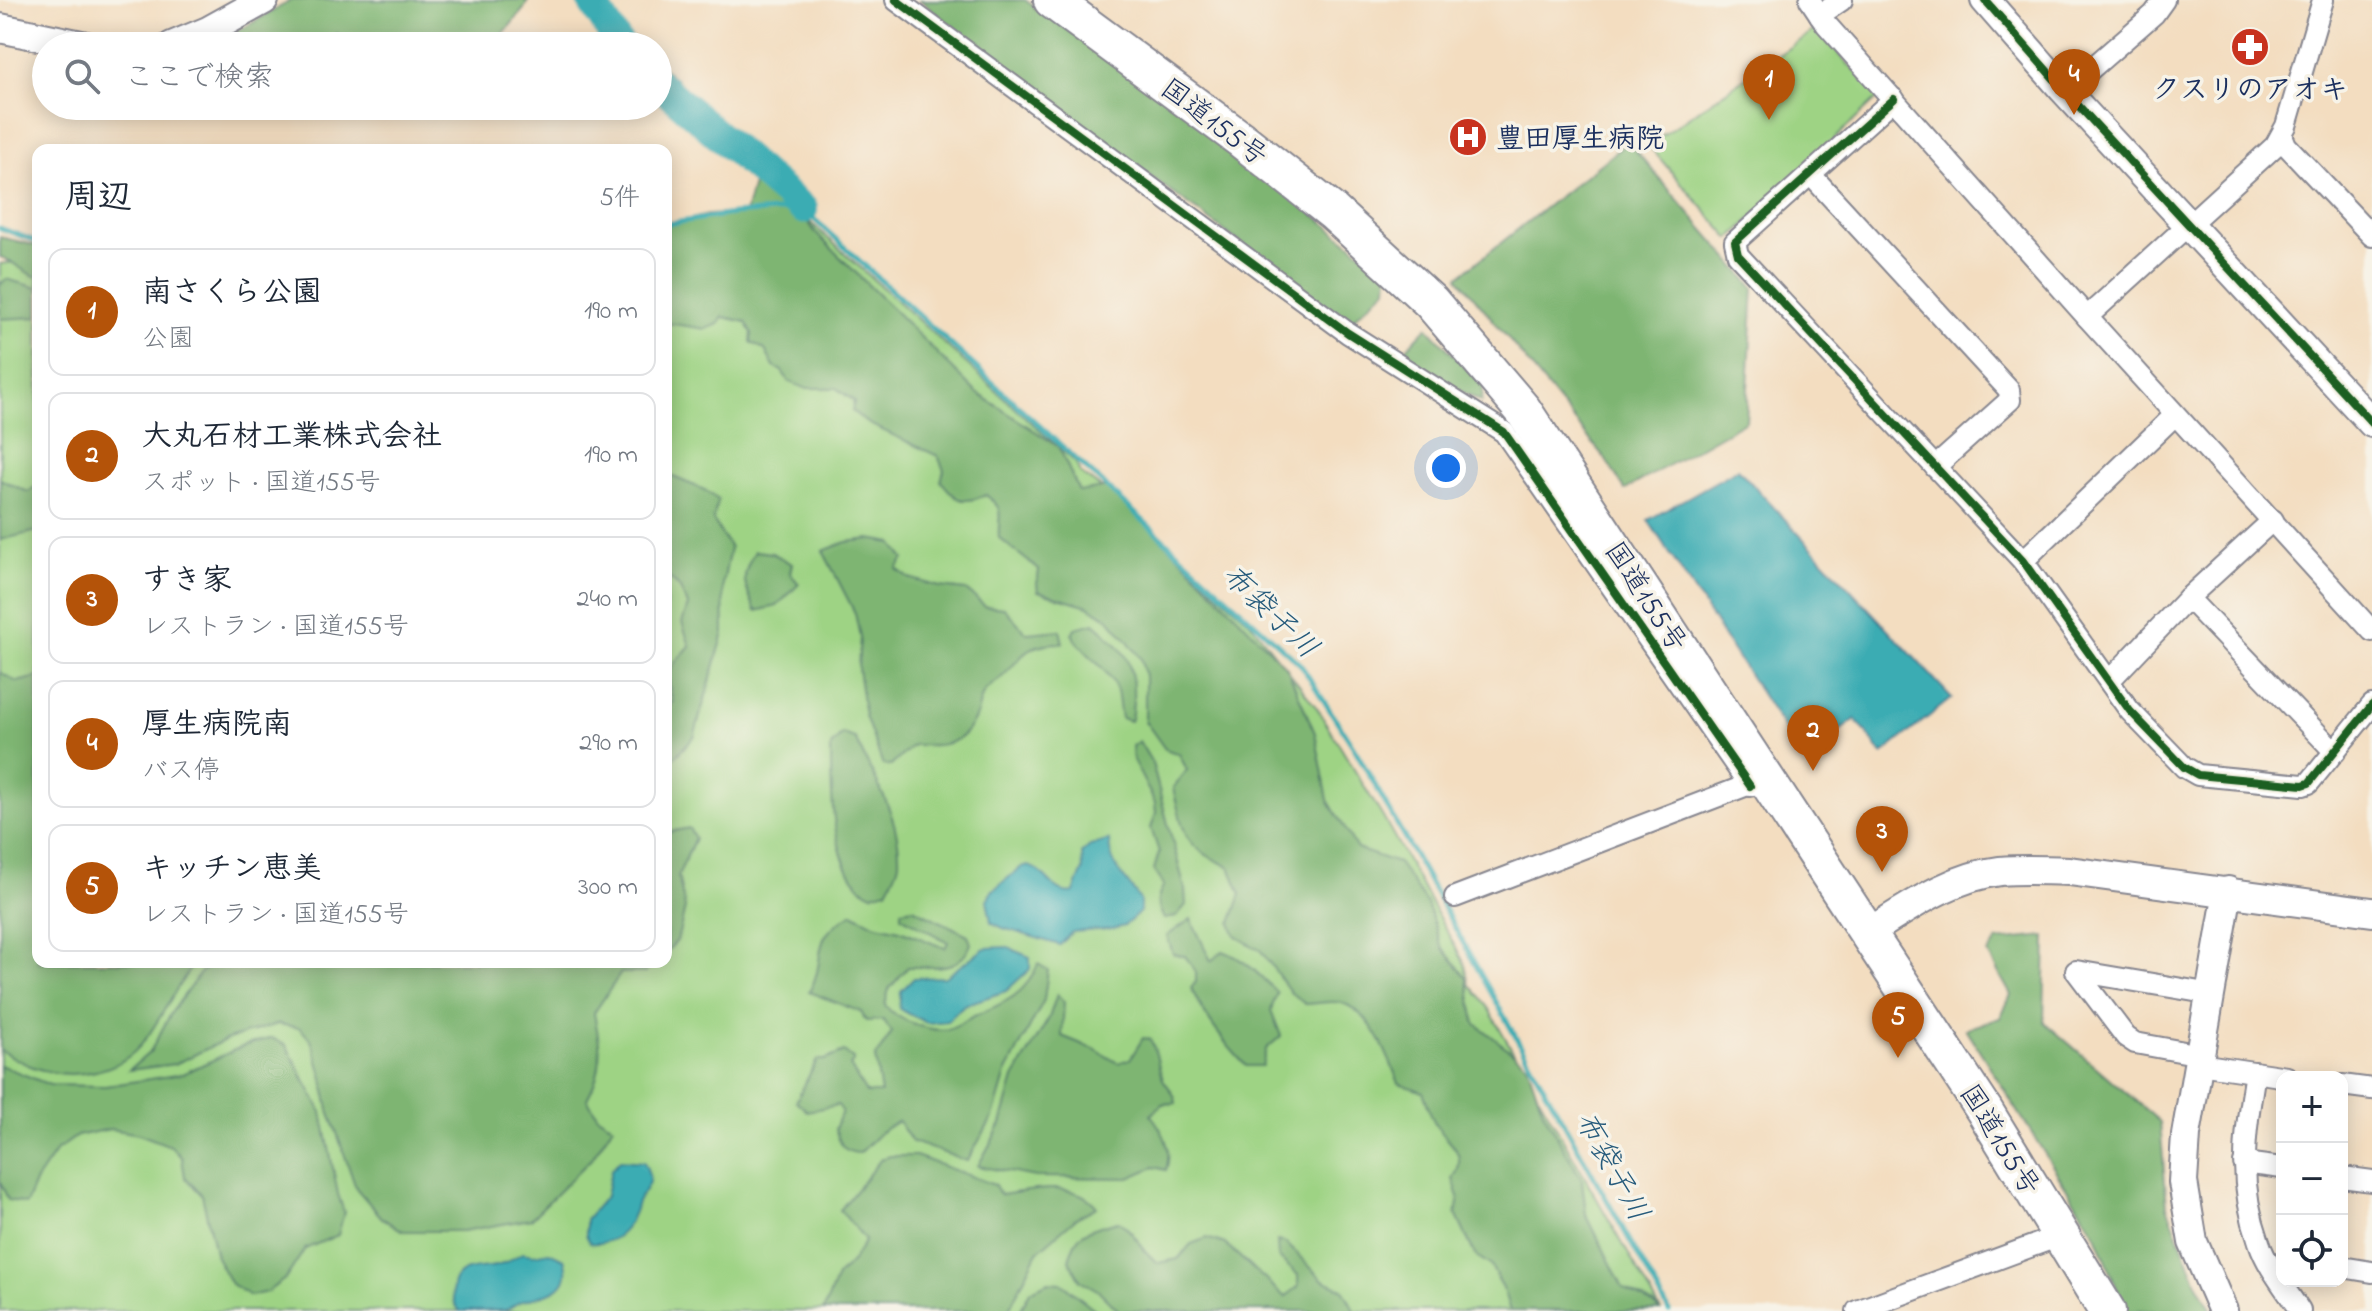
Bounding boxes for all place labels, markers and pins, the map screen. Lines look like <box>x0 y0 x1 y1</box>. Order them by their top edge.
pharmacy icon: クスリのアオキ <box>2229 26 2271 68</box>
pin: 4 <box>2048 49 2100 115</box>
pin: 1 <box>1743 54 1795 120</box>
place label: クスリのアオキ <box>2152 71 2348 112</box>
hospital icon: 豊田厚生病院 <box>1447 116 1489 158</box>
place label: 豊田厚生病院 <box>1496 120 1664 161</box>
pin: 2 <box>1787 705 1839 771</box>
pin: 3 <box>1856 806 1908 872</box>
pin: 5 <box>1872 992 1924 1058</box>

